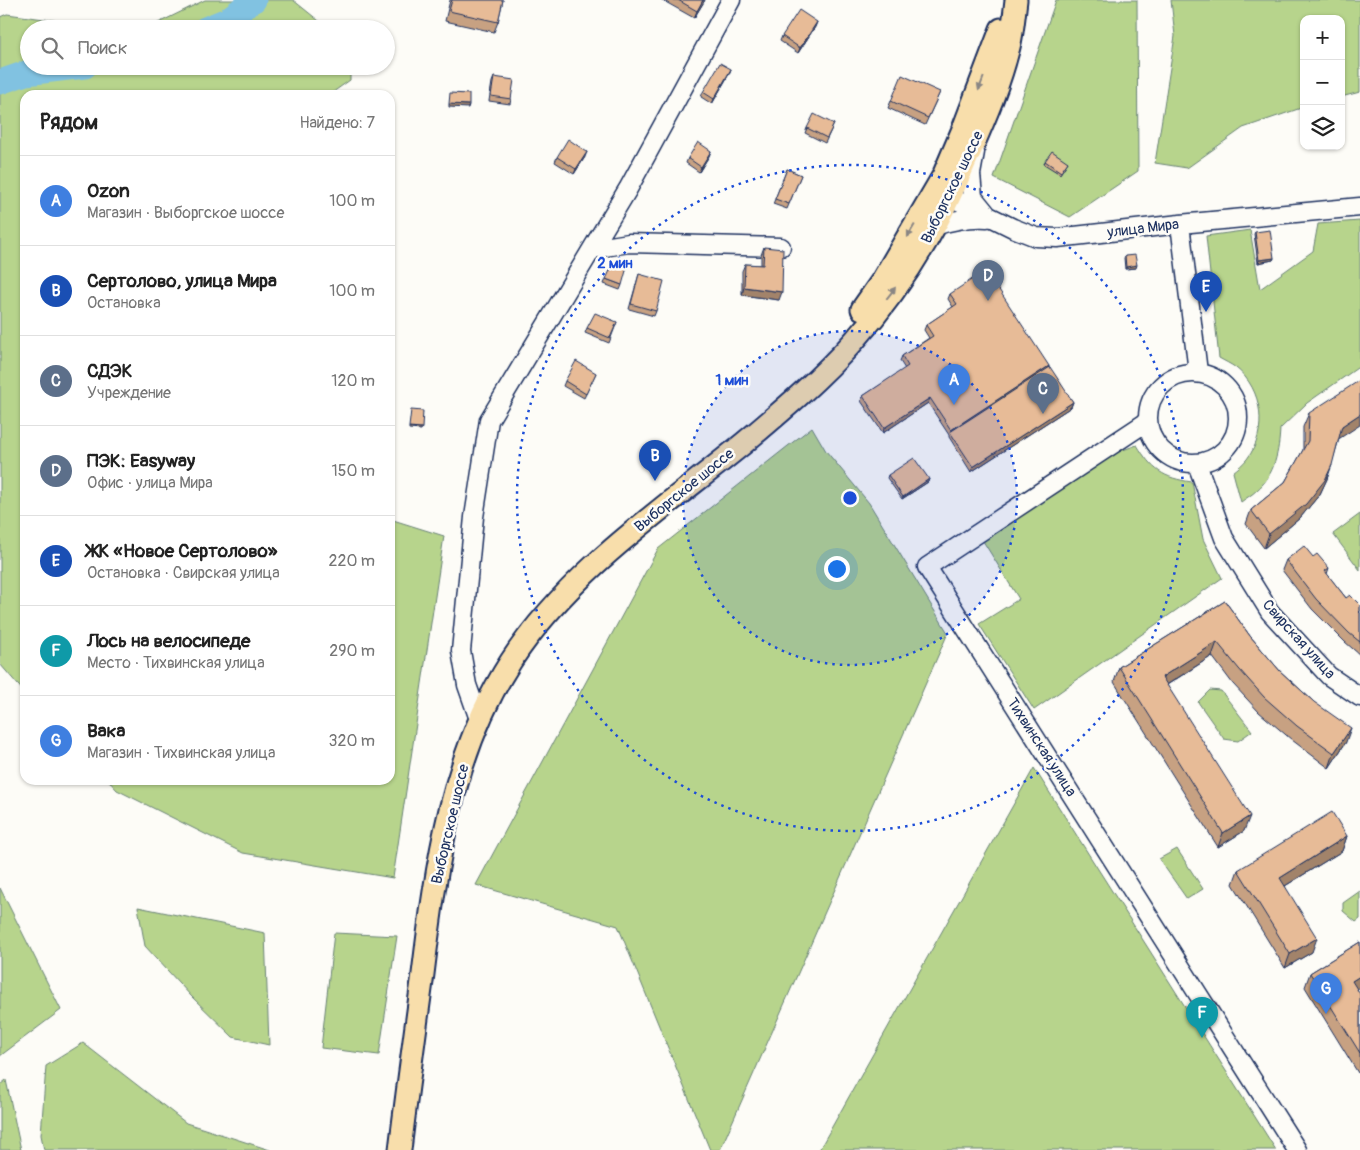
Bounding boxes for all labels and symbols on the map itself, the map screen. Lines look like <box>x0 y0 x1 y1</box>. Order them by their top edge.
one-way arrow <box>977 77 985 92</box>
street label: Выборгское шоссе <box>917 128 988 246</box>
street label: улица Мира <box>1105 215 1180 242</box>
one-way arrow <box>906 225 915 238</box>
text: 2 мин <box>597 254 633 273</box>
pin: D <box>972 260 1004 301</box>
pin: E <box>1190 271 1222 312</box>
one-way arrow <box>886 286 896 300</box>
pin: A <box>938 364 970 405</box>
text: 1 мин <box>715 371 749 390</box>
pin: C <box>1027 373 1059 414</box>
pin: B <box>639 440 671 481</box>
street label: Выборгское шоссе <box>631 444 738 536</box>
centre of rings <box>841 489 859 507</box>
your location <box>824 556 850 582</box>
street label: Свирская улица <box>1258 596 1339 683</box>
street label: Тихвинская улица <box>1003 694 1081 800</box>
street label: Выборгское шоссе <box>427 762 474 886</box>
pin: G <box>1310 973 1342 1014</box>
pin: F <box>1186 997 1218 1038</box>

